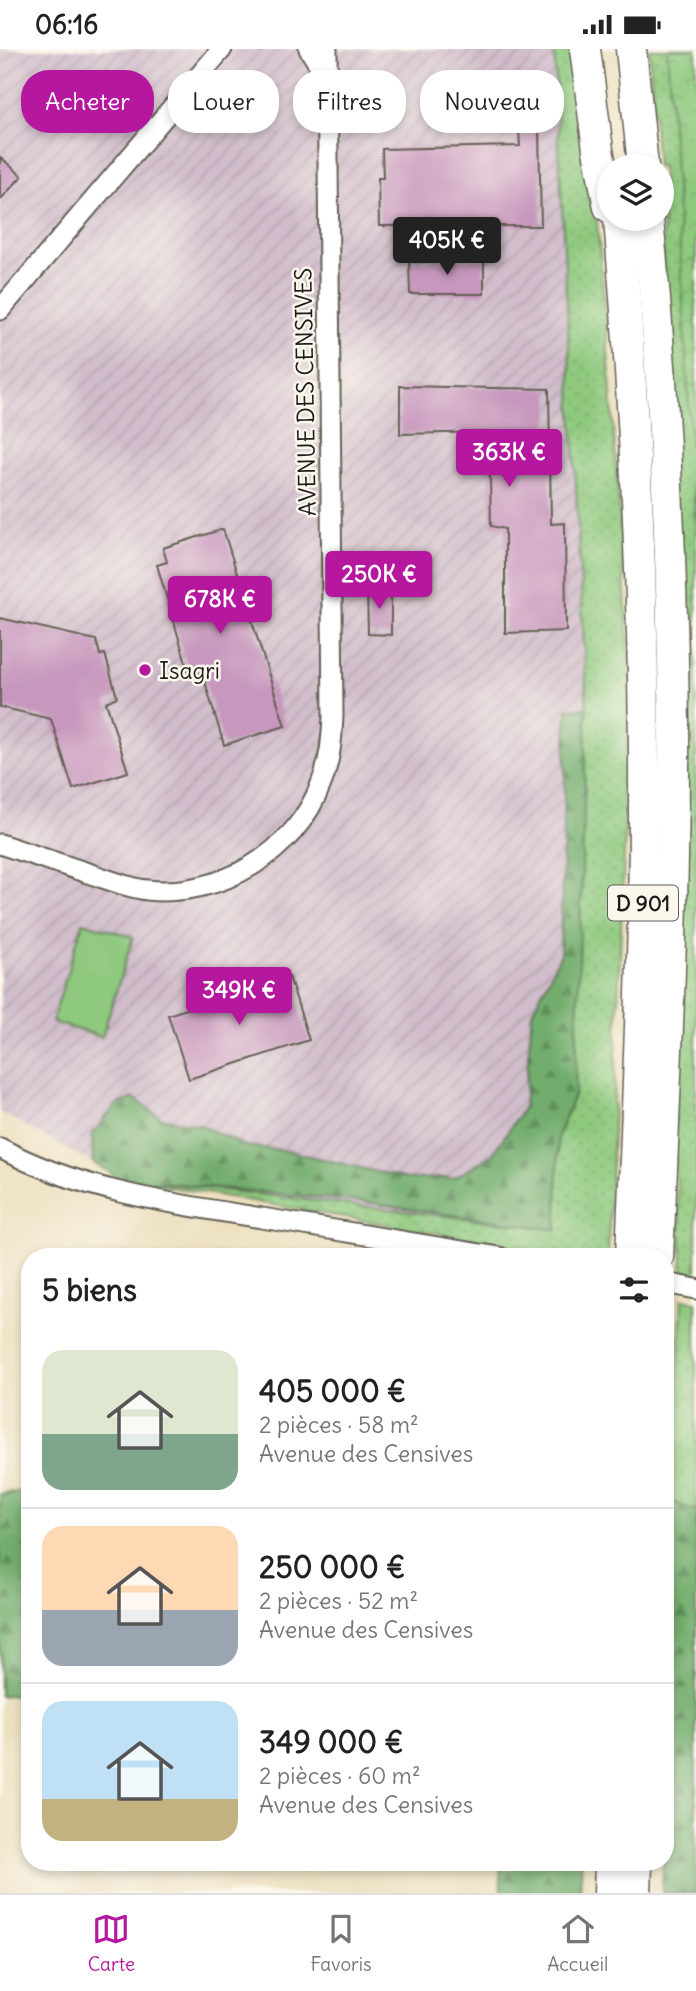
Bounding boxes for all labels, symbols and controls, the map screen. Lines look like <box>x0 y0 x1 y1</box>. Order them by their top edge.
text: 06:16 <box>35 8 98 41</box>
chip: Acheter <box>21 70 154 133</box>
chip: Louer <box>168 70 279 133</box>
chip: Filtres <box>293 70 406 133</box>
chip: Nouveau <box>420 70 564 133</box>
map controls <box>597 154 674 231</box>
button: layers <box>597 154 674 231</box>
pin: 405K € <box>390 217 504 277</box>
text: 405K € <box>409 225 485 254</box>
street label: AVENUE DES CENSIVES <box>288 268 322 516</box>
pin: 363K € <box>452 429 566 489</box>
text: 363K € <box>472 437 546 466</box>
pin: 250K € <box>322 552 436 611</box>
text: 250K € <box>341 559 417 588</box>
pin: 678K € <box>163 577 277 636</box>
text: 678K € <box>184 584 256 613</box>
place label: Isagri <box>159 656 220 685</box>
marker: Isagri <box>137 662 153 678</box>
road number: D 901 <box>608 885 678 921</box>
pin: 349K € <box>182 967 296 1027</box>
text: 349K € <box>202 975 276 1004</box>
text: 5 biens <box>42 1271 137 1309</box>
icon: filters <box>615 1271 653 1309</box>
text: 405 000 € <box>259 1372 406 1410</box>
icon: home <box>98 1378 182 1462</box>
text: 2 pièces · 58 m² <box>259 1410 419 1439</box>
text: Avenue des Censives <box>259 1439 473 1468</box>
text: 250 000 € <box>259 1548 405 1586</box>
icon: home <box>98 1554 182 1638</box>
text: 2 pièces · 52 m² <box>259 1586 418 1615</box>
text: Avenue des Censives <box>259 1615 473 1644</box>
text: 349 000 € <box>259 1723 403 1761</box>
icon: home <box>98 1729 182 1813</box>
text: 2 pièces · 60 m² <box>259 1761 421 1790</box>
text: Avenue des Censives <box>259 1790 473 1819</box>
tab: Carte <box>88 1910 135 1976</box>
tab: Favoris <box>311 1910 372 1976</box>
tab: Accueil <box>547 1910 608 1976</box>

